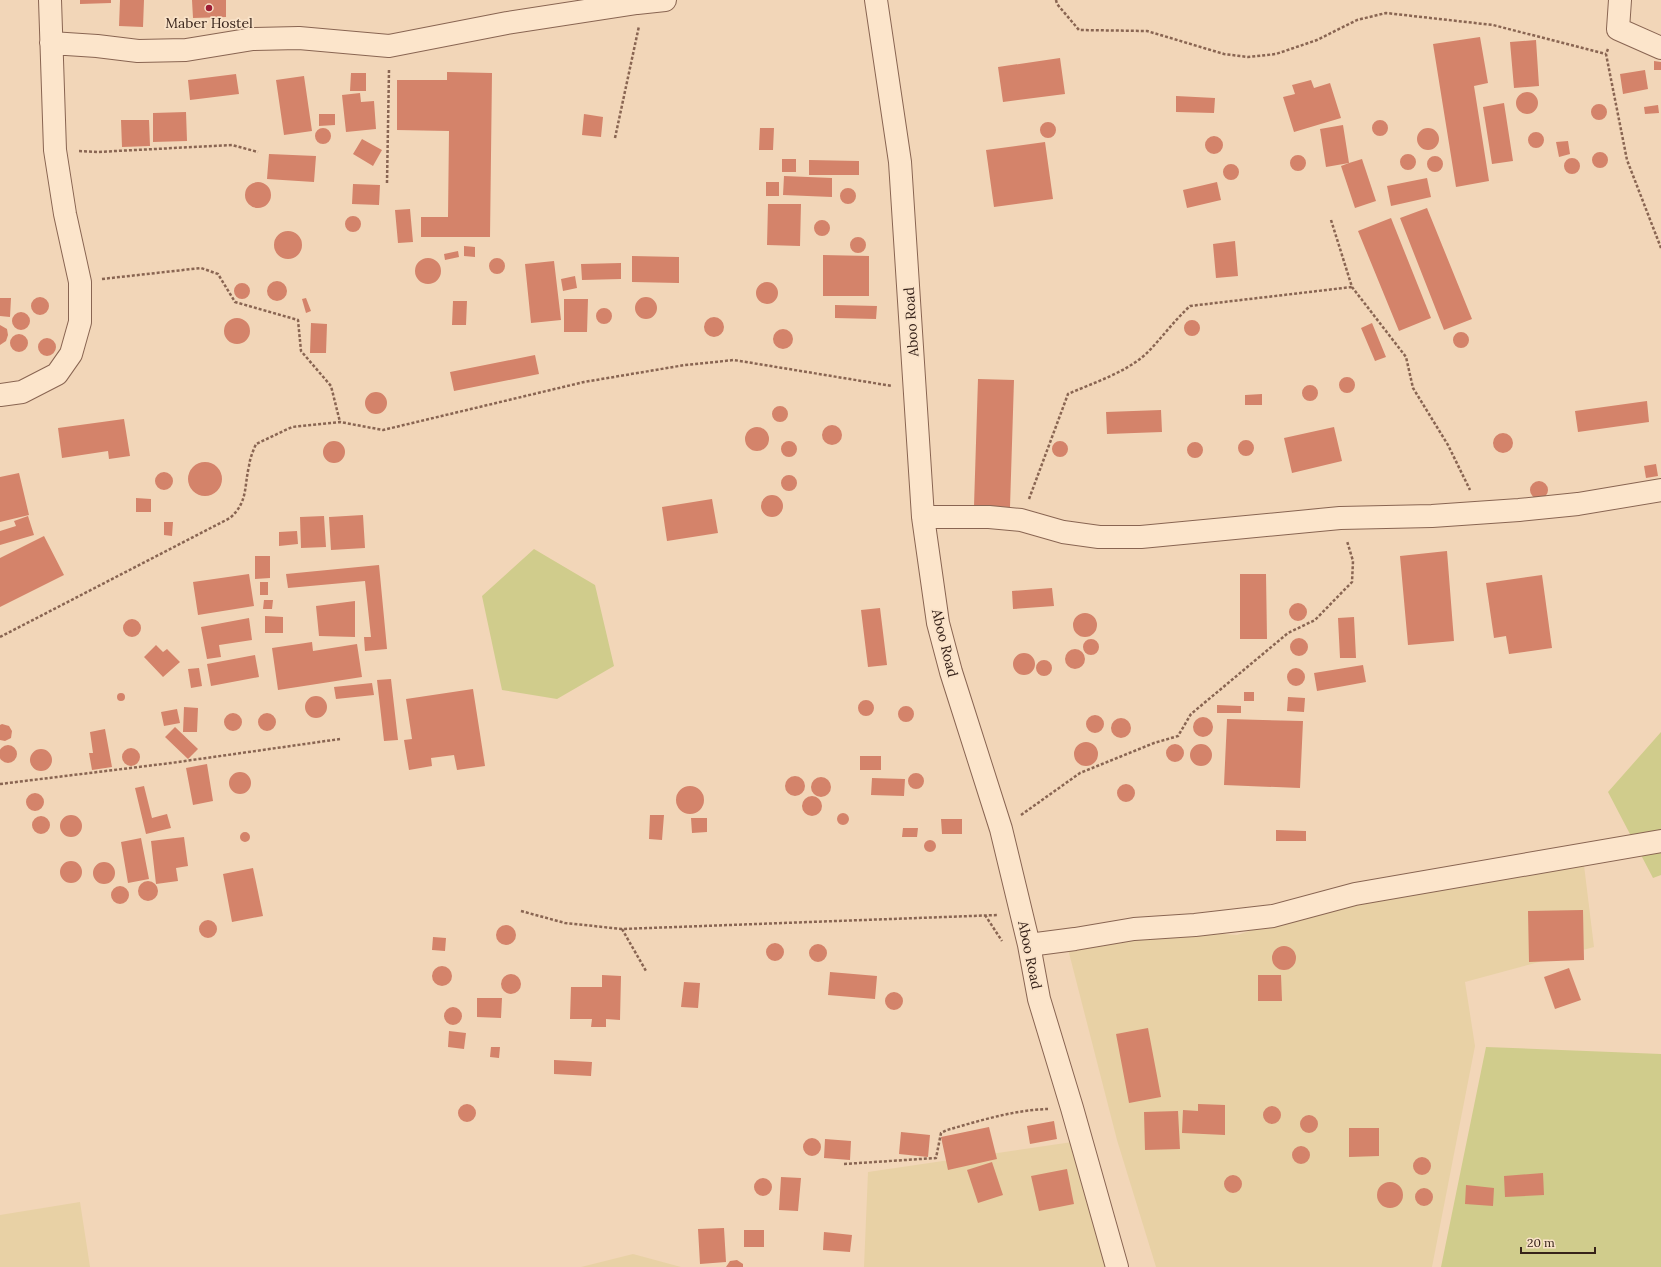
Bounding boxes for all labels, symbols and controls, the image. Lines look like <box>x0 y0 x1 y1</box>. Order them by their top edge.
marker: Maber Hostel <box>204 3 214 13</box>
place label: Maber Hostel <box>165 14 253 32</box>
street label: Aboo Road <box>900 287 922 358</box>
street label: Aboo Road <box>928 606 962 679</box>
street label: Aboo Road <box>1014 918 1046 991</box>
scale bar <box>1521 1229 1595 1255</box>
text: 20 m <box>1527 1235 1555 1250</box>

